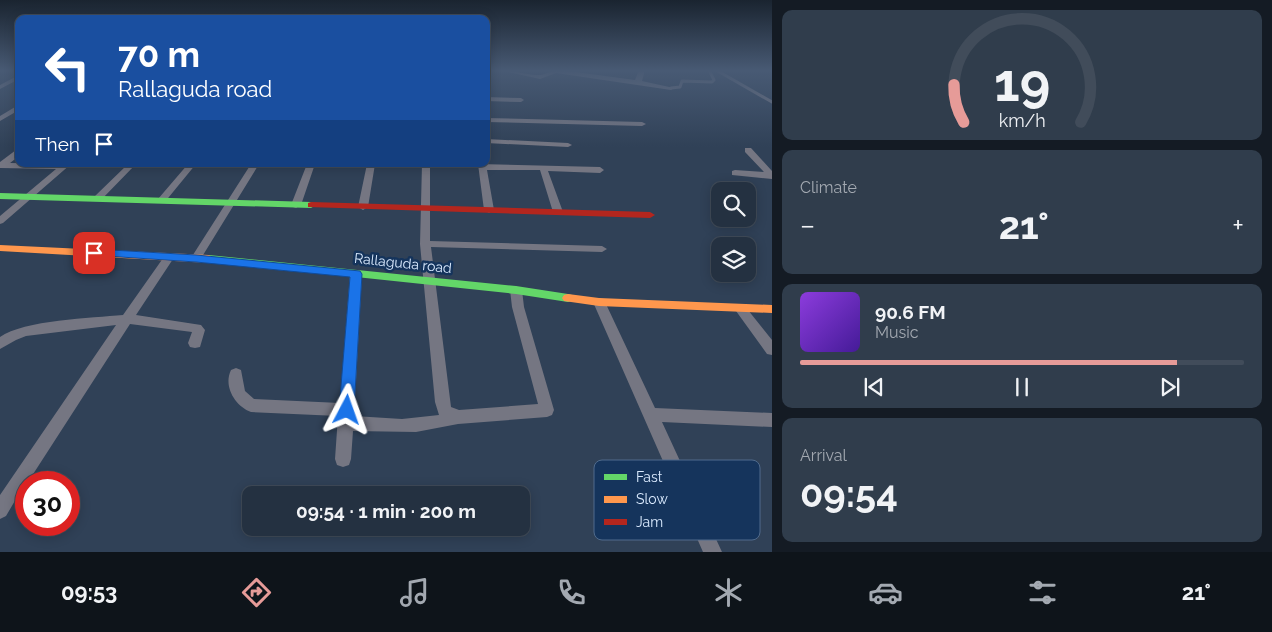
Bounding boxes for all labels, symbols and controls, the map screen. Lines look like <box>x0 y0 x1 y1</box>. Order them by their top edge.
text: 70 m <box>118 34 200 75</box>
icon: left <box>35 35 100 100</box>
text: 19 <box>994 52 1050 113</box>
text: Rallaguda road <box>118 76 272 102</box>
text: km/h <box>998 110 1046 131</box>
icon: arrive <box>90 130 118 158</box>
text: Then <box>35 133 80 155</box>
text: Climate <box>800 178 857 197</box>
map controls <box>711 182 756 282</box>
button: search <box>711 182 756 227</box>
text: 21° <box>999 203 1049 248</box>
text: − <box>800 209 815 242</box>
text: + <box>1232 209 1244 242</box>
pin <box>73 232 115 274</box>
button: layers <box>711 237 756 282</box>
icon: arrive <box>80 239 108 267</box>
street label: Rallaguda road <box>353 250 453 276</box>
text: 90.6 FM <box>875 301 946 323</box>
text: Music <box>875 323 919 342</box>
icon: previous <box>860 373 888 401</box>
icon: pause <box>1008 373 1036 401</box>
icon: next <box>1156 373 1184 401</box>
position arrow <box>320 383 372 435</box>
text: Arrival <box>800 446 847 465</box>
legend <box>594 460 760 540</box>
text: Fast <box>636 469 663 485</box>
speed limit sign: 30 <box>15 471 80 536</box>
text: 09:54 <box>800 471 898 516</box>
text: Slow <box>636 491 668 507</box>
text: 09:54 · 1 min · 200 m <box>296 500 476 522</box>
text: Jam <box>636 514 663 530</box>
icon: directions <box>239 575 274 610</box>
icon: music <box>397 575 432 610</box>
icon: phone <box>554 575 589 610</box>
icon: climate <box>711 575 746 610</box>
icon: car <box>868 575 903 610</box>
icon: filters <box>1025 575 1060 610</box>
text: 09:53 <box>61 579 117 605</box>
text: 21° <box>1182 579 1211 605</box>

